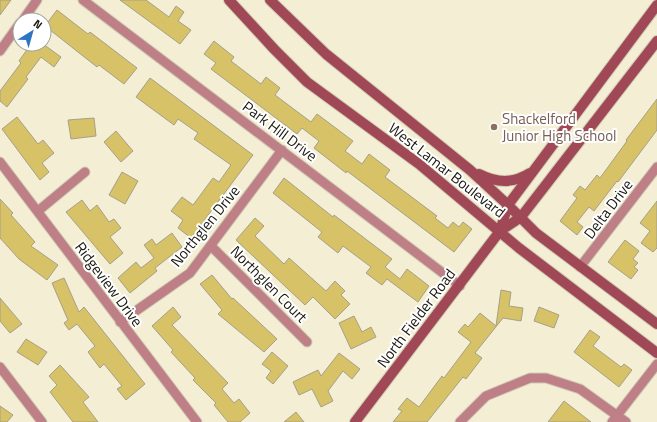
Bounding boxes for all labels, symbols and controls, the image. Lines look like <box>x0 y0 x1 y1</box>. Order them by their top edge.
north arrow <box>12 12 52 52</box>
text: N <box>30 15 46 33</box>
street label: Park Hill Drive <box>238 95 322 167</box>
place label: Shackelford Junior High School <box>502 107 617 147</box>
street label: West Lamar Boulevard <box>384 117 510 223</box>
marker: Shackelford Junior High School <box>489 122 499 132</box>
street label: Delta Drive <box>578 174 638 244</box>
street label: Northglen Drive <box>165 180 245 272</box>
street label: Ridgeview Drive <box>69 237 149 331</box>
street label: Northglen Court <box>225 240 313 328</box>
street label: North Fielder Road <box>371 264 461 372</box>

